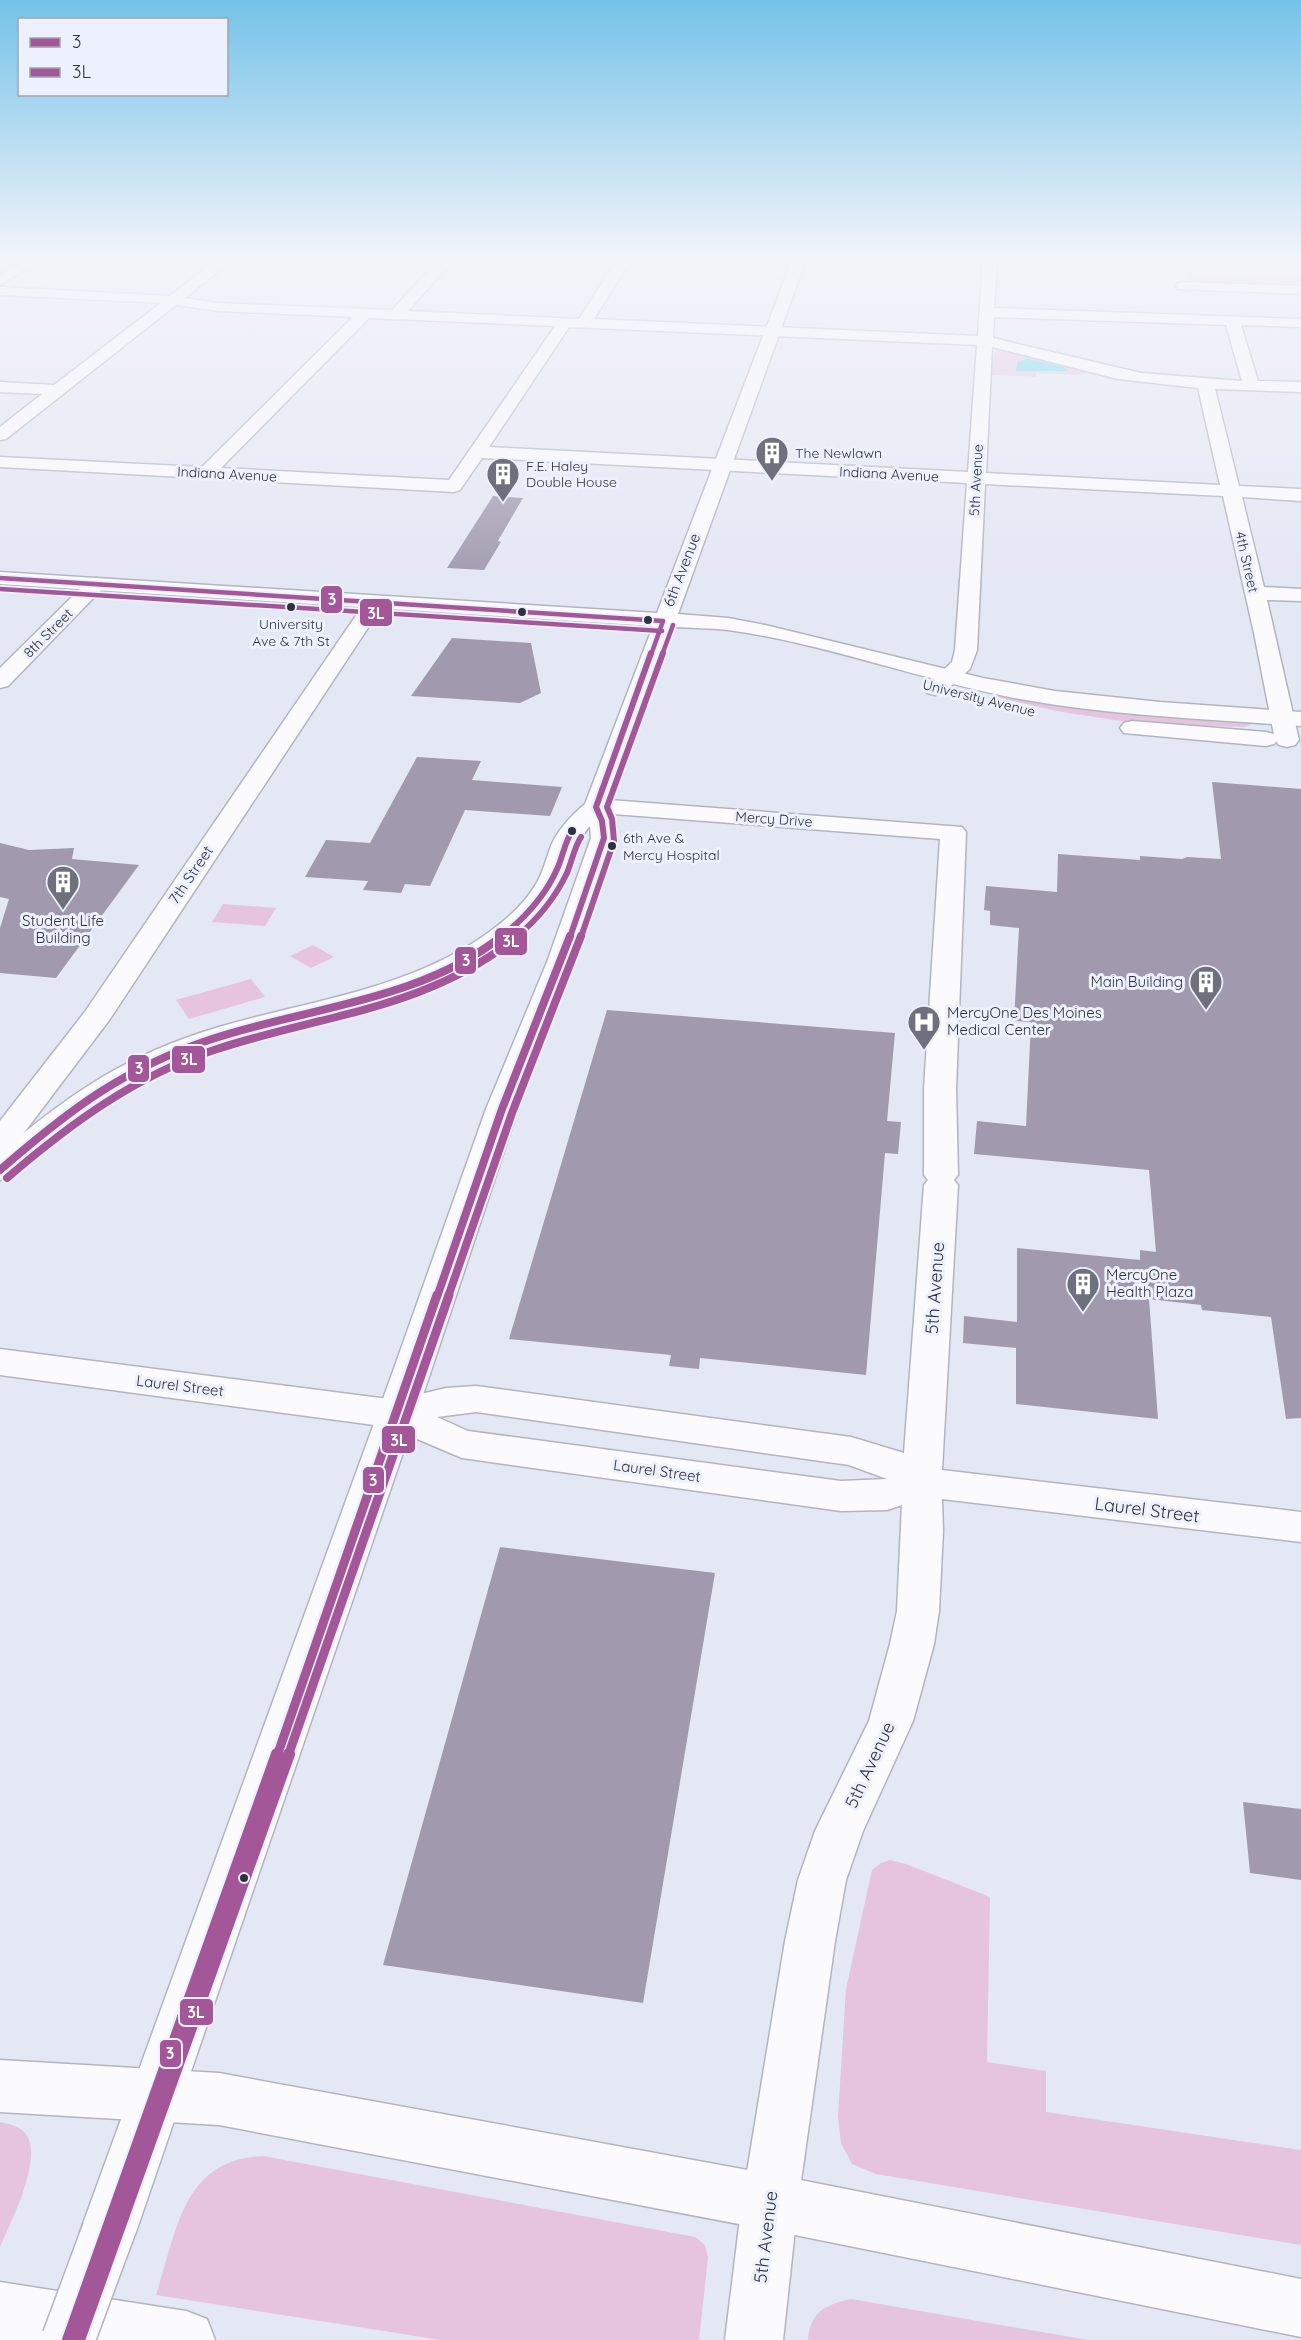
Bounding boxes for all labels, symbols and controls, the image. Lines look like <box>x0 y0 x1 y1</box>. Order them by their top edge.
legend <box>18 18 228 96</box>
text: 3 <box>72 30 81 53</box>
text: 3L <box>72 60 91 83</box>
building icon: The Newlawn <box>754 435 790 482</box>
street label: 5th Avenue <box>965 443 987 516</box>
place label: The Newlawn <box>795 444 882 462</box>
building icon: F.E. Haley Double House <box>485 456 521 503</box>
place label: F.E. Haley Double House <box>526 457 617 491</box>
street label: Indiana Avenue <box>177 462 277 486</box>
street label: Indiana Avenue <box>839 462 939 486</box>
street label: 6th Avenue <box>659 530 704 609</box>
street label: 4th Street <box>1231 530 1263 595</box>
line badge: 3 <box>320 585 343 614</box>
text: 3 <box>328 589 336 609</box>
line badge: 3L <box>359 598 393 627</box>
marker: University Ave & 7th St <box>285 601 297 613</box>
text: 3L <box>367 603 385 623</box>
street label: 8th Street <box>20 604 77 661</box>
unlabelled marker <box>516 606 528 618</box>
unlabelled marker <box>642 614 654 626</box>
place label: University Ave & 7th St <box>252 615 330 650</box>
street label: University Avenue <box>921 675 1037 721</box>
street label: Mercy Drive <box>735 807 813 831</box>
unlabelled marker <box>566 825 578 837</box>
place label: 6th Ave & Mercy Hospital <box>623 829 720 864</box>
marker: 6th Ave & Mercy Hospital <box>606 840 618 852</box>
street label: 7th Street <box>164 842 217 908</box>
building icon: Student Life Building <box>45 864 81 911</box>
place label: Student Life Building <box>22 911 104 947</box>
line badge: 3L <box>494 927 528 956</box>
text: 3L <box>502 931 520 951</box>
line badge: 3 <box>454 946 477 975</box>
text: 3 <box>462 950 470 970</box>
building icon: Main Building <box>1188 964 1224 1011</box>
place label: Main Building <box>1090 972 1183 991</box>
place label: MercyOne Des Moines Medical Center <box>947 1003 1102 1039</box>
hospital icon: MercyOne Des Moines Medical Center <box>906 1004 942 1051</box>
line badge: 3L <box>171 1045 206 1074</box>
text: 3L <box>180 1049 198 1069</box>
line badge: 3 <box>127 1054 150 1083</box>
text: 3 <box>135 1058 143 1078</box>
street label: 5th Avenue <box>920 1241 949 1335</box>
place label: MercyOne Health Plaza <box>1106 1265 1193 1301</box>
building icon: MercyOne Health Plaza <box>1065 1266 1101 1313</box>
street label: Laurel Street <box>135 1371 225 1400</box>
line badge: 3L <box>381 1425 416 1454</box>
text: 3L <box>390 1430 408 1450</box>
street label: Laurel Street <box>612 1455 702 1486</box>
line badge: 3 <box>362 1466 385 1494</box>
text: 3 <box>369 1470 377 1490</box>
street label: Laurel Street <box>1093 1492 1201 1527</box>
street label: 5th Avenue <box>840 1718 900 1812</box>
unlabelled marker <box>238 1872 250 1884</box>
line badge: 3L <box>179 1998 214 2026</box>
text: 3L <box>187 2002 205 2022</box>
line badge: 3 <box>159 2039 182 2068</box>
text: 3 <box>166 2043 174 2063</box>
street label: 5th Avenue <box>748 2190 783 2284</box>

